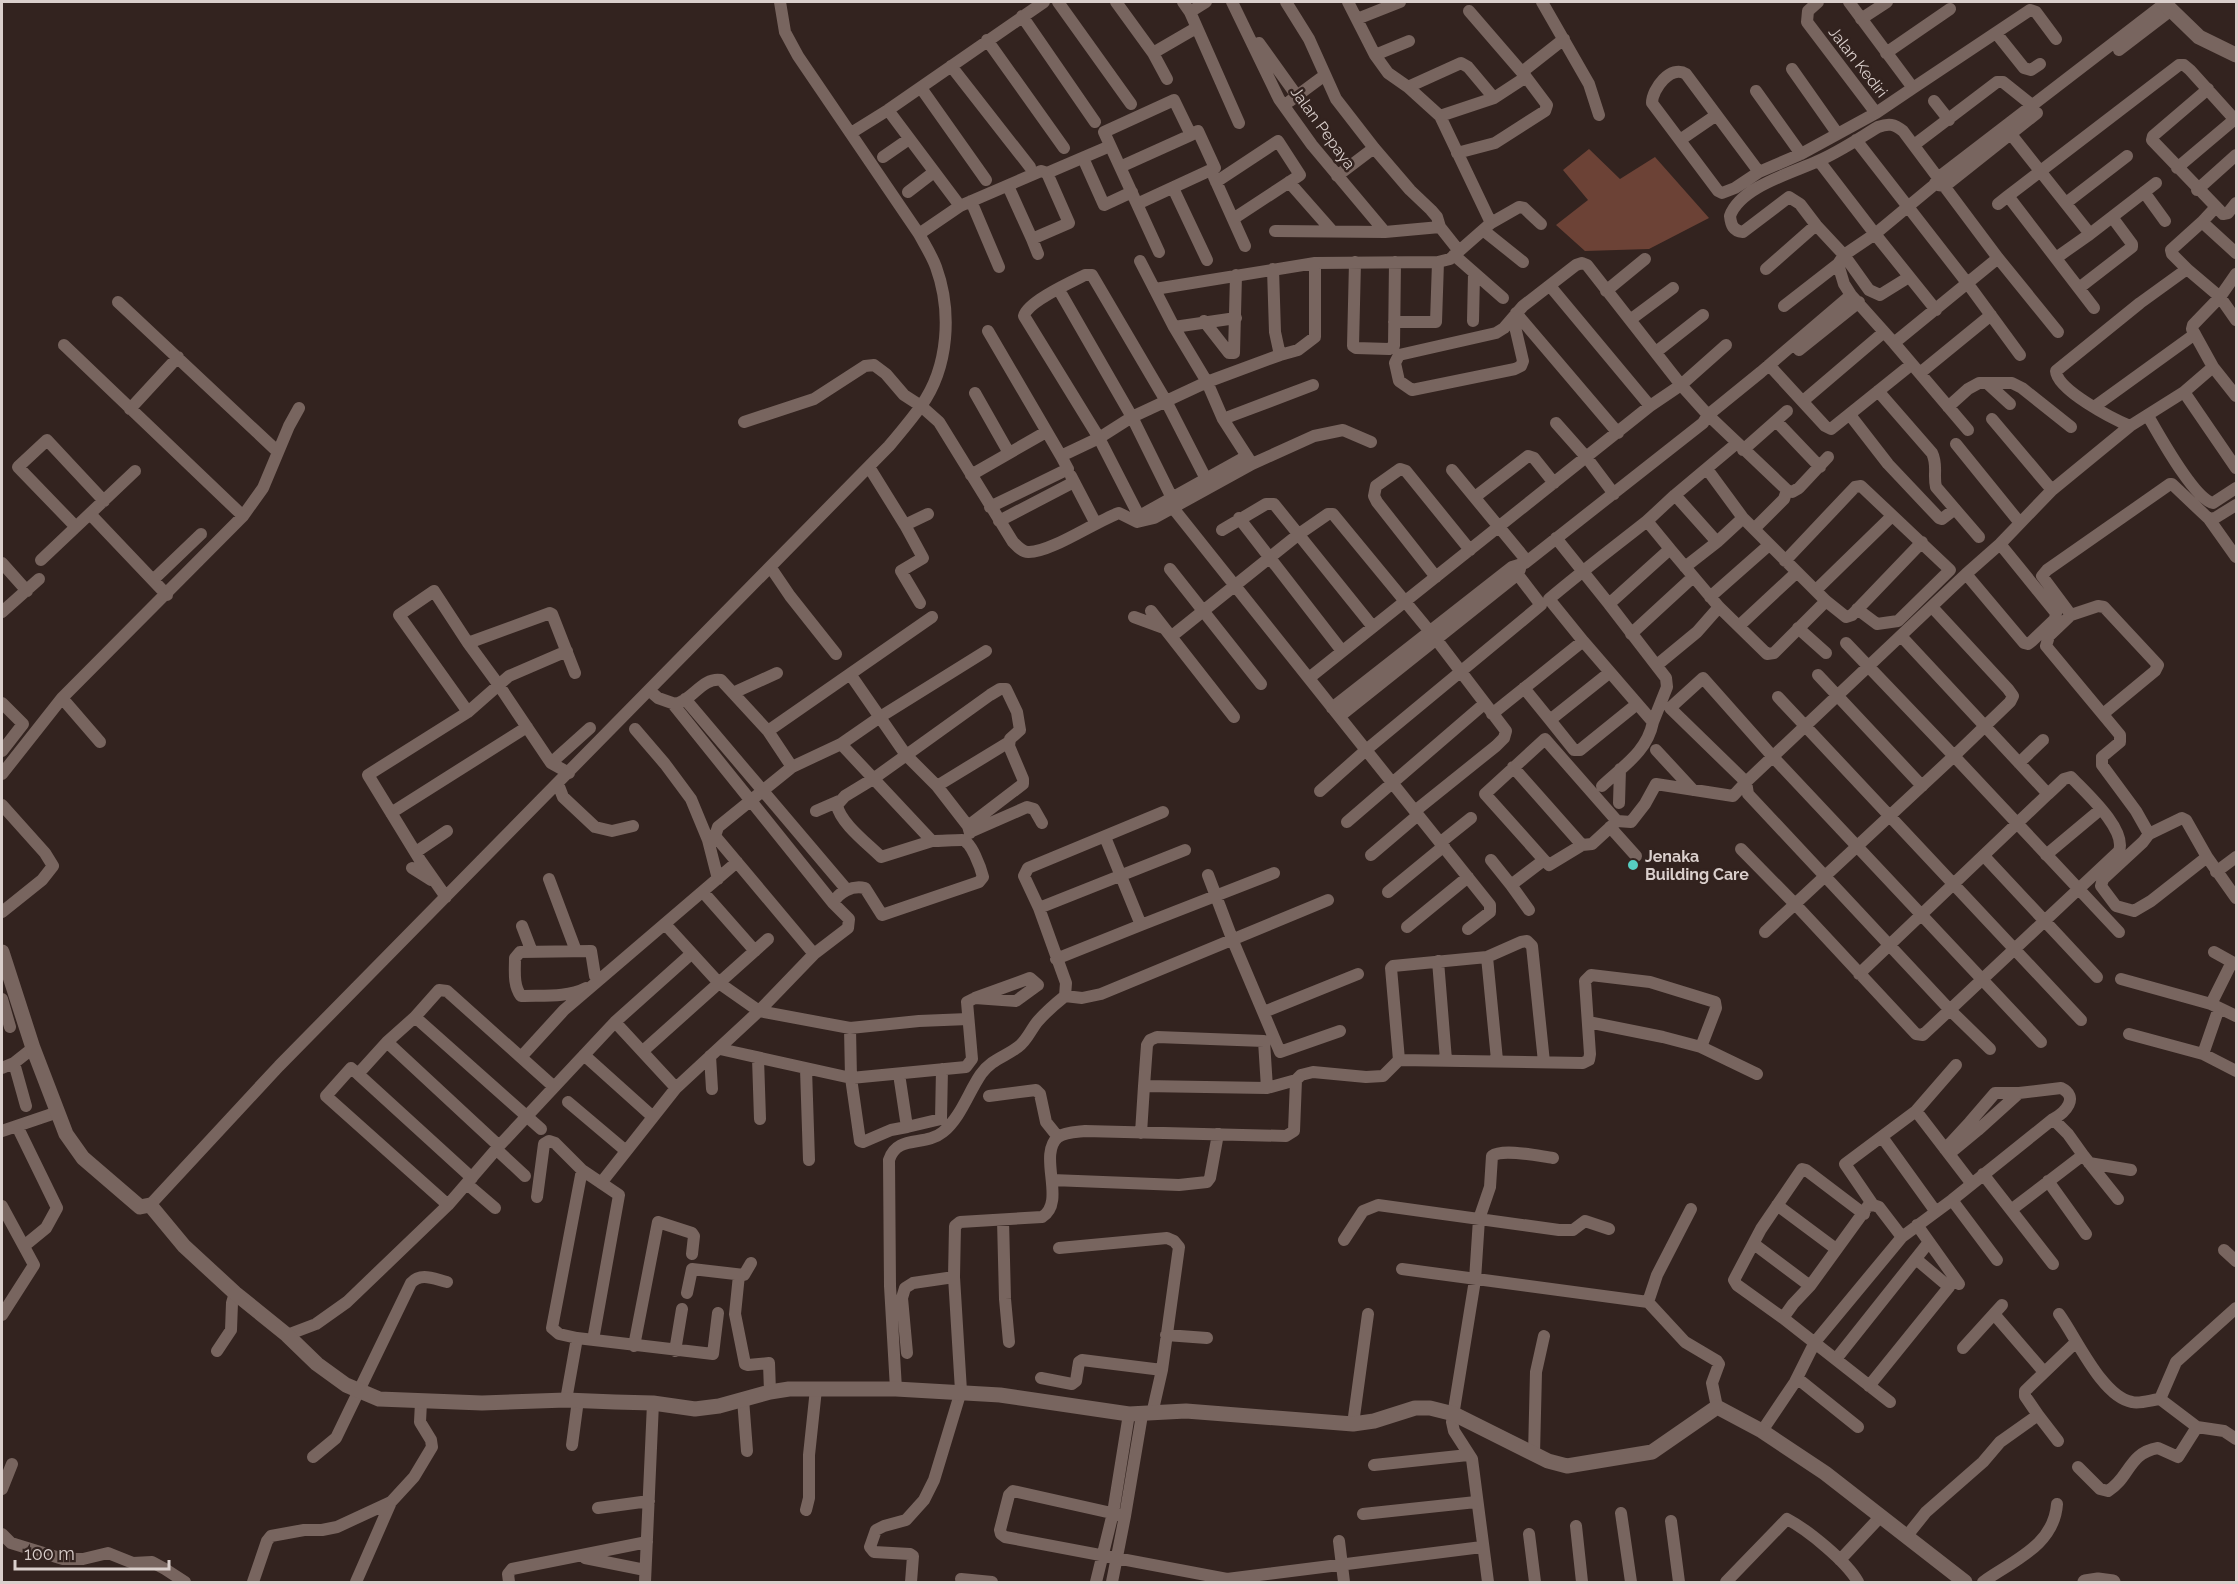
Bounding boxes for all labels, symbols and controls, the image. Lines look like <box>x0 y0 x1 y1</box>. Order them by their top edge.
street label: Jalan Kediri <box>1825 23 1891 101</box>
street label: Jalan Pepaya <box>1287 83 1359 173</box>
place label: Jenaka Building Care <box>1645 847 1749 884</box>
marker: Jenaka Building Care <box>1626 858 1640 872</box>
scale bar <box>15 1533 170 1571</box>
text: 100 m <box>24 1543 75 1564</box>

